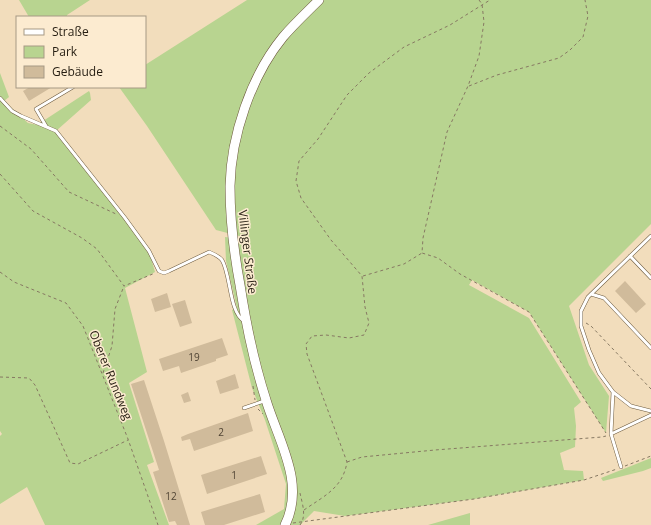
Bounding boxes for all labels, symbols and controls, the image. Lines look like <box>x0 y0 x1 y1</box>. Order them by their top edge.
legend <box>16 16 146 88</box>
text: Straße <box>52 23 89 40</box>
text: Park <box>52 43 78 60</box>
text: Gebäude <box>52 63 103 80</box>
street label: Villinger Straße <box>234 209 262 295</box>
street label: Oberer Rundweg <box>85 328 137 423</box>
house number: 19 <box>188 350 200 364</box>
house number: 2 <box>218 425 224 439</box>
house number: 1 <box>231 468 237 482</box>
house number: 12 <box>165 489 177 503</box>

